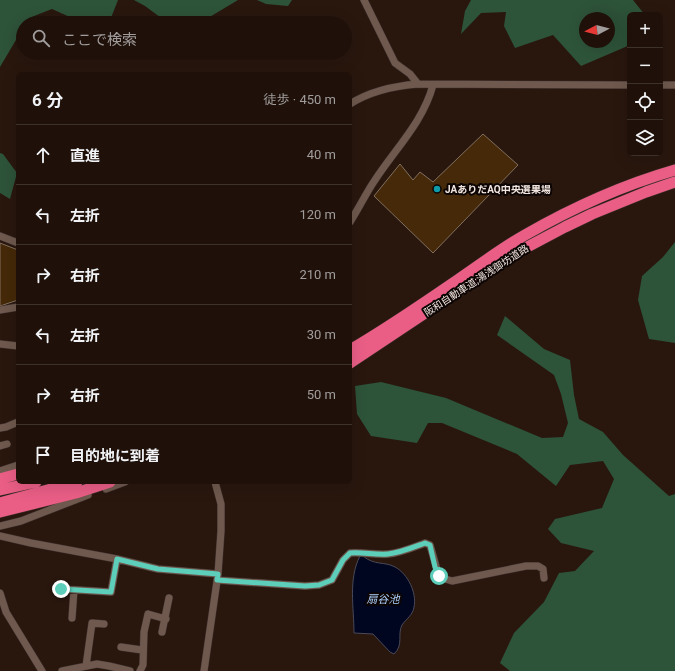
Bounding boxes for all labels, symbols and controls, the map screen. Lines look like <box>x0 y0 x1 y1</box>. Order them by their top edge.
north arrow <box>579 12 615 48</box>
map controls <box>627 12 663 156</box>
button: + <box>627 12 663 48</box>
search box <box>16 16 352 60</box>
icon: search <box>30 27 52 49</box>
text: ここで検索 <box>62 31 137 49</box>
button: − <box>627 48 663 84</box>
button: locate <box>627 84 663 120</box>
text: 6 分 <box>32 90 63 110</box>
text: 徒歩 · 450 m <box>264 92 336 107</box>
button: layers <box>627 120 663 156</box>
icon: ahead <box>32 144 54 166</box>
text: 直進 <box>70 147 100 165</box>
text: 40 m <box>307 147 336 162</box>
marker: JAありだAQ中央選果場 <box>432 184 442 194</box>
place label: JAありだAQ中央選果場 <box>445 184 551 195</box>
icon: left <box>32 204 54 226</box>
text: 左折 <box>70 207 100 225</box>
text: 120 m <box>299 207 336 222</box>
street label: 阪和自動車道;湯浅御坊道路 <box>422 243 530 318</box>
icon: right <box>32 264 54 286</box>
text: 右折 <box>70 267 100 285</box>
text: 210 m <box>299 267 336 282</box>
icon: left <box>32 324 54 346</box>
text: 左折 <box>70 327 100 345</box>
text: 30 m <box>307 327 336 342</box>
icon: right <box>32 384 54 406</box>
text: 右折 <box>70 387 100 405</box>
text: 50 m <box>307 387 336 402</box>
icon: arrive <box>32 444 54 466</box>
text: 目的地に到着 <box>70 447 160 465</box>
route start <box>430 567 448 585</box>
route end <box>52 580 70 598</box>
water label: 扇谷池 <box>367 593 400 606</box>

